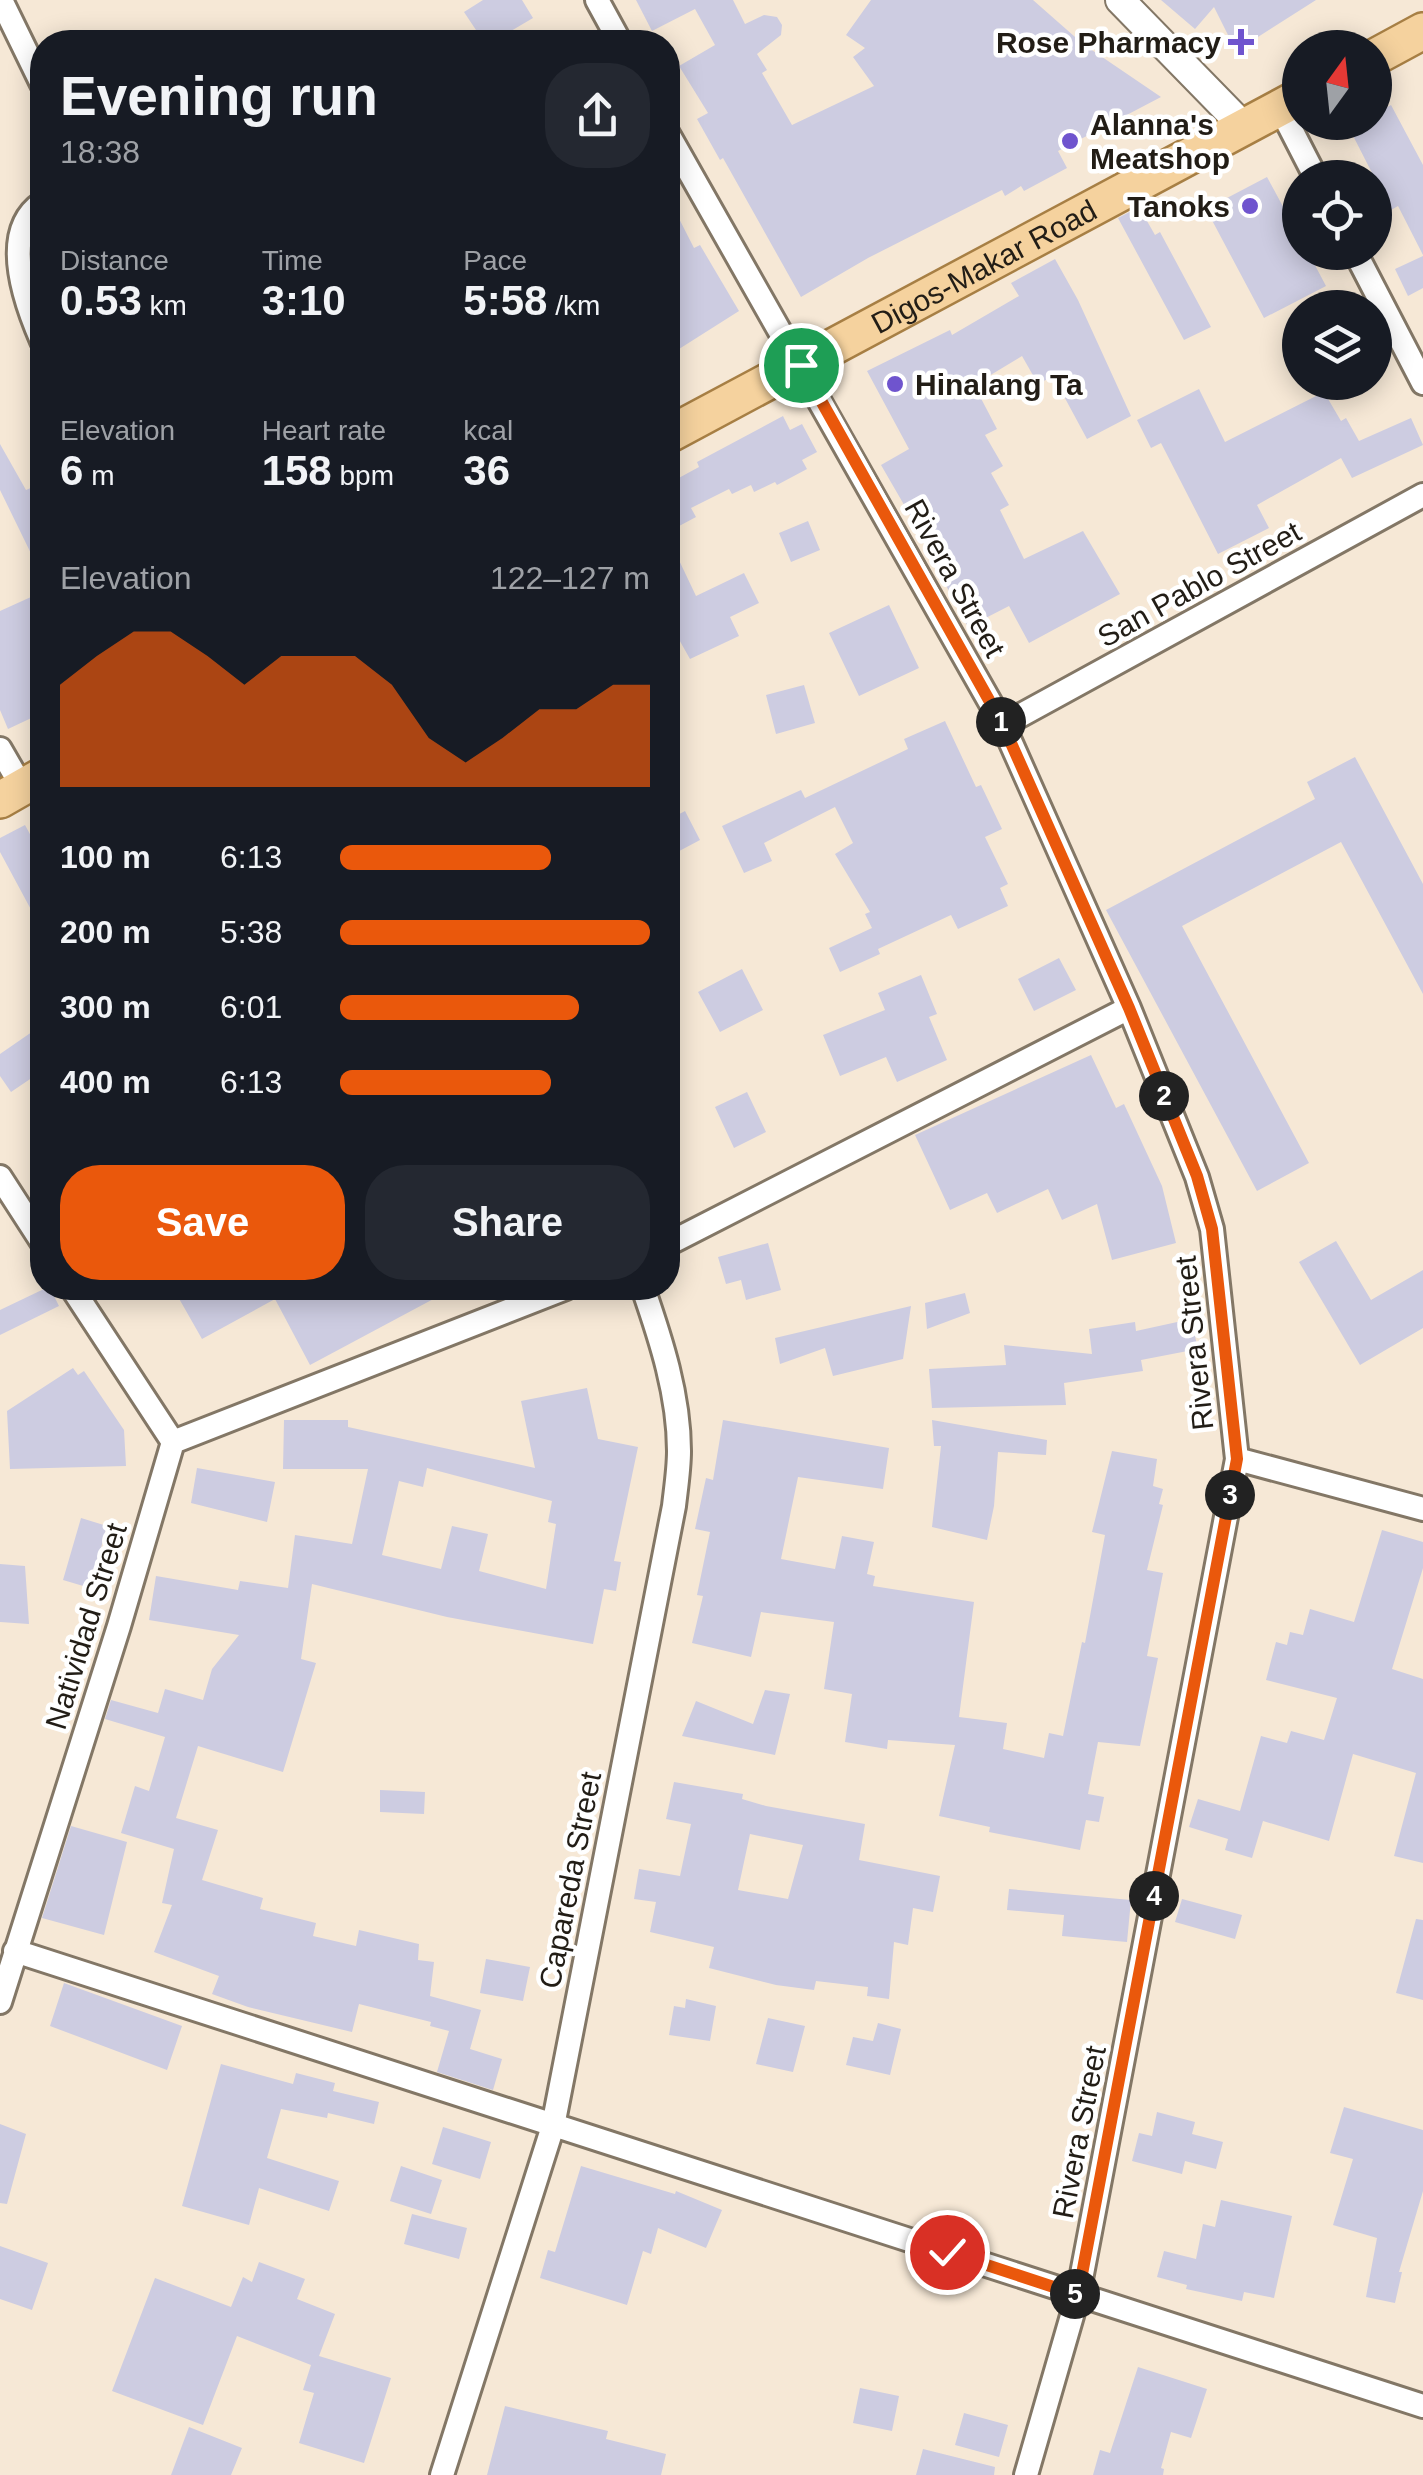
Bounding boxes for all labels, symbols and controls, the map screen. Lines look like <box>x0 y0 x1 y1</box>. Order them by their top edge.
place label: Rose Pharmacy <box>996 26 1221 59</box>
north arrow <box>1282 30 1392 140</box>
map controls <box>1282 30 1392 400</box>
marker: Rose Pharmacy <box>1230 31 1252 53</box>
button: share <box>545 63 650 168</box>
text: Evening run <box>60 65 378 127</box>
place label: Alanna's Meatshop <box>1090 108 1230 175</box>
marker: Alanna's Meatshop <box>1059 130 1081 152</box>
text: 18:38 <box>60 134 140 170</box>
button: locate <box>1282 160 1392 270</box>
place label: Tanoks <box>1127 190 1230 223</box>
street label: Digos-Makar Road <box>866 193 1102 340</box>
marker: Tanoks <box>1239 195 1261 217</box>
text: Distance <box>60 245 169 276</box>
text: Time <box>262 245 323 276</box>
text: Pace <box>463 245 527 276</box>
text: 0.53 <box>60 277 142 324</box>
text: 3:10 <box>262 277 346 324</box>
text: 5:58 <box>463 277 547 324</box>
text: km <box>142 290 187 321</box>
text: /km <box>547 290 600 321</box>
button: layers <box>1282 290 1392 400</box>
pin <box>759 323 844 408</box>
icon: arrive <box>774 338 829 393</box>
place label: Hinalang Ta <box>915 368 1083 401</box>
marker: Hinalang Ta <box>884 373 906 395</box>
text: Elevation <box>60 415 175 446</box>
text: Heart rate <box>262 415 386 446</box>
text: kcal <box>463 415 513 446</box>
text: 6 <box>60 447 83 494</box>
text: 158 <box>262 447 332 494</box>
text: 36 <box>463 447 510 494</box>
text: m <box>83 460 114 491</box>
text: bpm <box>332 460 394 491</box>
street label: Rivera Street <box>898 493 1012 663</box>
street label: San Pablo Street <box>1092 514 1307 653</box>
text: Elevation <box>60 560 192 596</box>
text: 122–127 m <box>490 560 650 596</box>
pin: 1 <box>976 697 1026 747</box>
text: 1 <box>993 706 1009 737</box>
text: 100 m <box>60 839 151 875</box>
text: 6:13 <box>220 839 282 875</box>
text: 200 m <box>60 914 151 950</box>
text: 5:38 <box>220 914 282 950</box>
text: 300 m <box>60 989 151 1025</box>
text: 6:01 <box>220 989 282 1025</box>
text: 400 m <box>60 1064 151 1100</box>
text: 6:13 <box>220 1064 282 1100</box>
pin: 2 <box>1139 1071 1189 1121</box>
text: 2 <box>1156 1080 1172 1111</box>
button: Save <box>60 1165 345 1280</box>
button: Share <box>365 1165 650 1280</box>
street label: Rivera Street <box>1168 1254 1220 1432</box>
pin: 3 <box>1205 1470 1255 1520</box>
text: 3 <box>1222 1479 1238 1510</box>
street label: Natividad Street <box>39 1518 133 1733</box>
street label: Capareda Street <box>533 1768 607 1991</box>
pin: 4 <box>1129 1871 1179 1921</box>
text: 4 <box>1146 1880 1162 1911</box>
street label: Rivera Street <box>1046 2042 1112 2221</box>
pin <box>905 2210 990 2295</box>
icon: check <box>920 2225 975 2280</box>
pin: 5 <box>1050 2269 1100 2319</box>
text: 5 <box>1067 2278 1083 2309</box>

